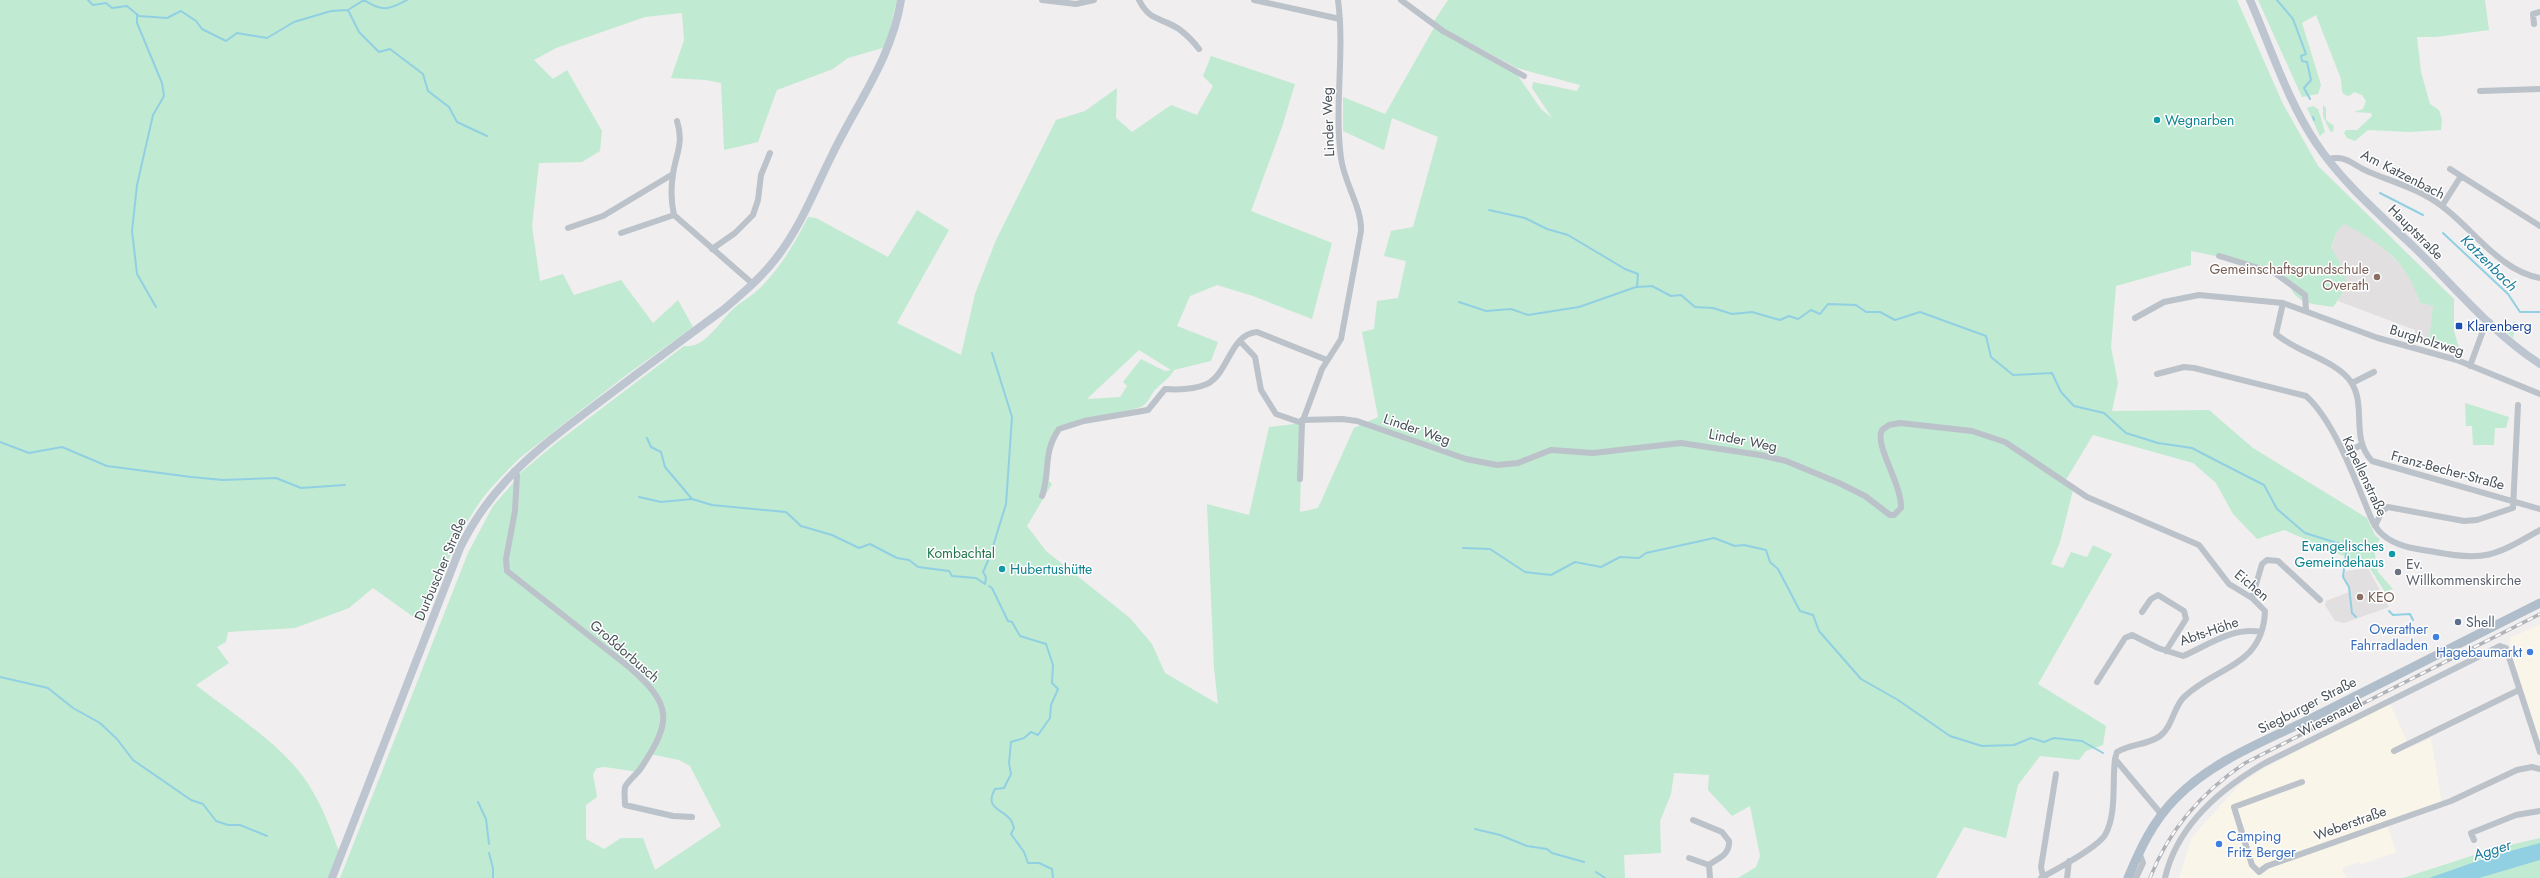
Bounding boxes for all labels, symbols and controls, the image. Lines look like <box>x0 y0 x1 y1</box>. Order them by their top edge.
street label: Linder Weg <box>1317 87 1339 157</box>
place label: Wegnarben <box>2165 110 2234 130</box>
marker: Wegnarben <box>2152 115 2162 125</box>
street label: Am Katzenbach <box>2358 144 2448 204</box>
street label: Hauptstraße <box>2384 200 2448 264</box>
water label: Katzenbach <box>2455 229 2523 297</box>
place label: Gemeinschaftsgrundschule Overath <box>2209 259 2369 295</box>
marker: Gemeinschaftsgrundschule Overath <box>2372 272 2382 282</box>
place label: Klarenberg <box>2467 316 2532 336</box>
street label: Burgholzweg <box>2387 319 2467 361</box>
marker: Klarenberg <box>2454 321 2464 331</box>
street label: Linder Weg <box>1381 408 1453 450</box>
street label: Linder Weg <box>1707 424 1779 456</box>
street label: Kapellenstraße <box>2338 433 2392 519</box>
street label: Franz-Becher-Straße <box>2389 445 2507 495</box>
street label: Durbuscher Straße <box>409 514 471 624</box>
place label: Evangelisches Gemeindehaus <box>2295 536 2384 572</box>
park label: Kombachtal <box>927 543 995 563</box>
marker: Evangelisches Gemeindehaus <box>2387 549 2397 559</box>
place label: Ev. Willkommenskirche <box>2406 554 2521 590</box>
place label: Hubertushütte <box>1010 559 1092 579</box>
marker: Hubertushütte <box>997 564 1007 574</box>
street label: Eichen <box>2230 564 2274 606</box>
marker: Ev. Willkommenskirche <box>2393 567 2403 577</box>
place label: KEO <box>2368 587 2395 607</box>
marker: KEO <box>2355 592 2365 602</box>
street label: Abts-Höhe <box>2177 612 2241 650</box>
place label: Shell <box>2466 612 2495 632</box>
street label: Großdorbusch <box>586 615 664 687</box>
marker: Shell <box>2453 617 2463 627</box>
place label: Overather Fahrradladen <box>2351 619 2428 655</box>
marker: Overather Fahrradladen <box>2431 632 2441 642</box>
place label: Hagebaumarkt <box>2436 642 2523 662</box>
marker: Hagebaumarkt <box>2525 647 2535 657</box>
street label: Siegburger Straße <box>2254 672 2360 738</box>
street label: Wiesenauel <box>2295 692 2365 742</box>
street label: Weberstraße <box>2311 801 2389 845</box>
place label: Camping Fritz Berger <box>2227 826 2296 862</box>
water label: Agger <box>2469 834 2515 866</box>
marker: Camping Fritz Berger <box>2214 839 2224 849</box>

